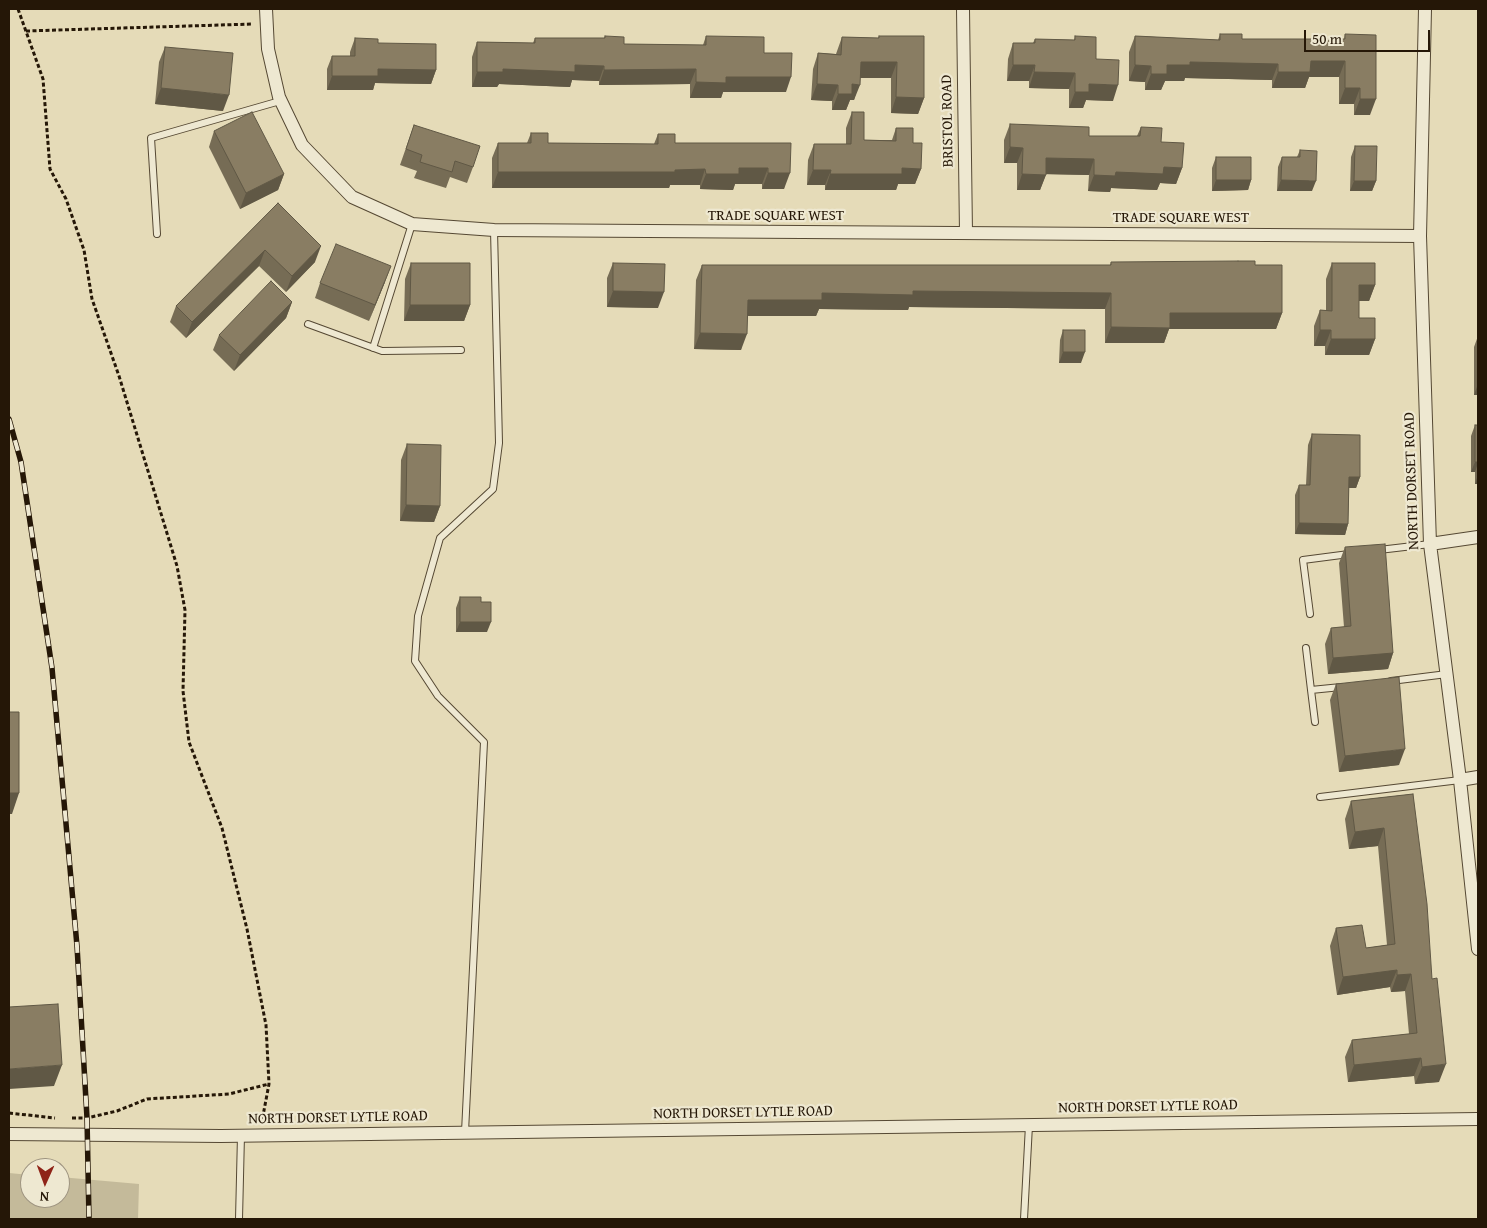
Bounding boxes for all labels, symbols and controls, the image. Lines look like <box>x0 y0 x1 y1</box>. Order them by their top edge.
scale bar <box>1307 20 1433 52</box>
text: 50 m <box>1312 28 1342 49</box>
street label: BRISTOL ROAD <box>938 74 958 168</box>
street label: TRADE SQUARE WEST <box>708 207 844 225</box>
street label: TRADE SQUARE WEST <box>1113 209 1249 227</box>
street label: NORTH DORSET ROAD <box>1401 412 1423 550</box>
street label: NORTH DORSET LYTLE ROAD <box>1058 1096 1238 1118</box>
street label: NORTH DORSET LYTLE ROAD <box>653 1102 833 1124</box>
street label: NORTH DORSET LYTLE ROAD <box>248 1107 428 1129</box>
north arrow <box>20 1158 70 1208</box>
text: N <box>39 1187 50 1207</box>

